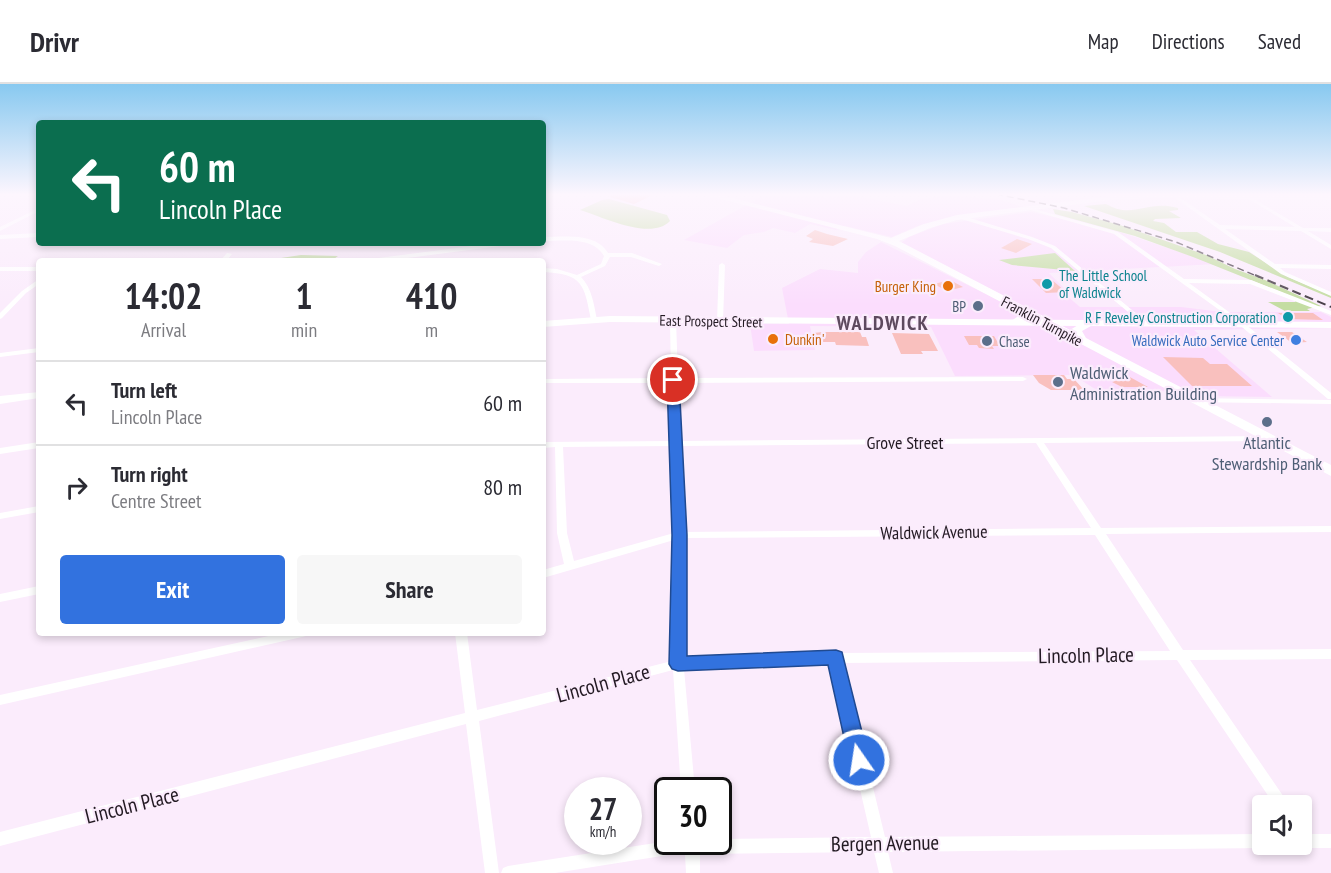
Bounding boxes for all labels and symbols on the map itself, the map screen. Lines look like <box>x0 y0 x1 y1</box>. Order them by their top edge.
place label: The Little School of Waldwick <box>1059 266 1148 302</box>
place label: Burger King <box>875 277 936 296</box>
marker: The Little School of Waldwick <box>1040 277 1054 291</box>
marker: Burger King <box>941 279 955 293</box>
street label: Franklin Turnpike <box>998 292 1086 350</box>
place label: BP <box>952 297 966 316</box>
marker: BP <box>971 299 985 313</box>
place label: R F Reveley Construction Corporation <box>1085 308 1276 327</box>
district label: WALDWICK <box>836 310 930 336</box>
marker: R F Reveley Construction Corporation <box>1281 310 1295 324</box>
street label: East Prospect Street <box>659 311 763 331</box>
place label: Dunkin' <box>785 330 825 349</box>
place label: Waldwick Auto Service Center <box>1132 331 1285 350</box>
marker: Dunkin' <box>766 332 780 346</box>
place label: Chase <box>999 332 1030 351</box>
marker: Waldwick Auto Service Center <box>1289 333 1303 347</box>
marker: Chase <box>980 334 994 348</box>
pin <box>647 354 698 405</box>
place label: Waldwick Administration Building <box>1070 361 1217 405</box>
marker: Waldwick Administration Building <box>1051 375 1065 389</box>
marker: Atlantic Stewardship Bank <box>1260 415 1274 429</box>
street label: Grove Street <box>867 431 943 454</box>
place label: Atlantic Stewardship Bank <box>1212 431 1322 475</box>
street label: Waldwick Avenue <box>880 520 988 544</box>
street label: Lincoln Place <box>1038 641 1134 669</box>
street label: Lincoln Place <box>553 658 653 708</box>
position arrow <box>827 728 891 792</box>
speed limit sign: 30 <box>654 777 732 855</box>
street label: Lincoln Place <box>82 780 182 830</box>
street label: Bergen Avenue <box>831 829 939 857</box>

